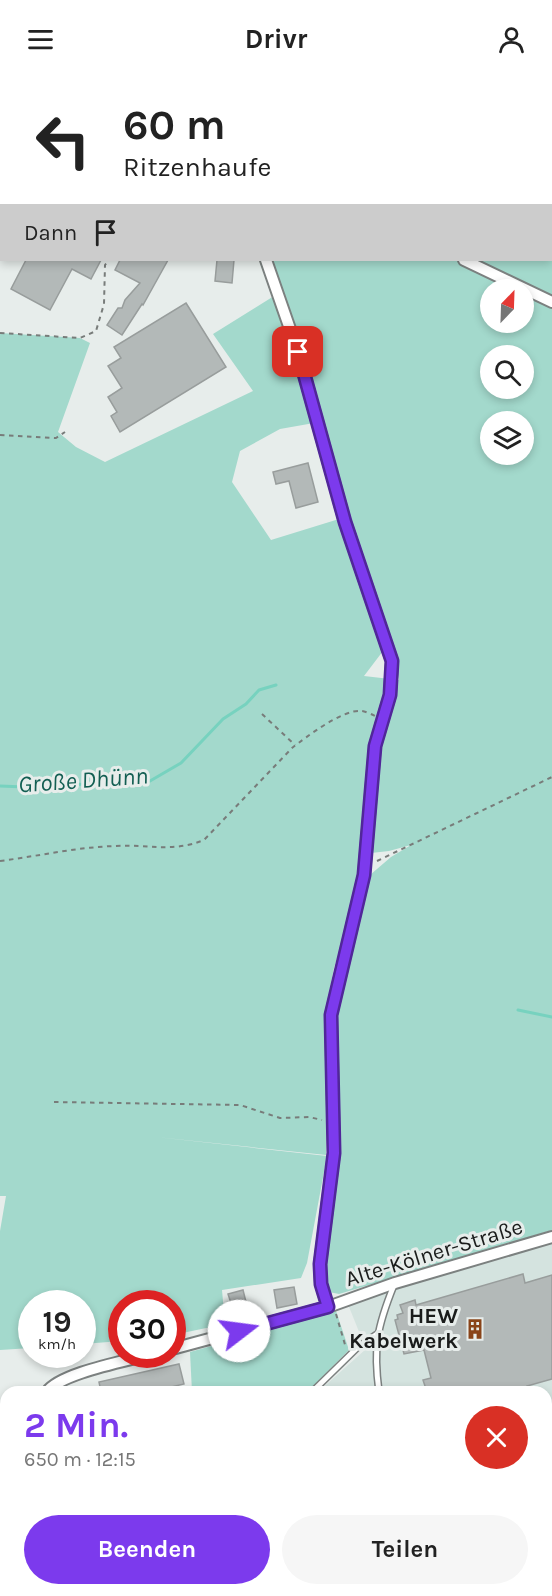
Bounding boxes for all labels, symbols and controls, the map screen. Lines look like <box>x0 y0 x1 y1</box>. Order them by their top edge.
icon: menu <box>24 23 57 56</box>
text: Drivr <box>245 23 307 55</box>
icon: person <box>495 23 528 56</box>
text: 60 m <box>123 100 226 150</box>
icon: left <box>24 102 102 180</box>
text: Ritzenhaufe <box>123 151 271 183</box>
icon: arrive <box>89 216 122 249</box>
text: Dann <box>24 220 77 246</box>
north arrow <box>480 279 534 333</box>
map controls <box>480 279 534 465</box>
pin <box>272 326 323 377</box>
icon: arrive <box>281 335 314 368</box>
button: search <box>480 345 534 399</box>
button: layers <box>480 411 534 465</box>
water label: Große Dhünn <box>17 761 149 799</box>
street label: Alte-Kölner-Straße <box>342 1214 526 1292</box>
speed limit sign: 30 <box>108 1290 186 1368</box>
position arrow <box>207 1299 271 1363</box>
place label: HEW Kabelwerk <box>349 1303 458 1354</box>
text: 19 <box>42 1304 71 1340</box>
building icon: HEW Kabelwerk <box>463 1317 487 1341</box>
text: km/h <box>38 1335 76 1353</box>
text: 2 Min. <box>24 1404 128 1446</box>
button: close <box>465 1406 528 1469</box>
text: 650 m · 12:15 <box>24 1448 136 1471</box>
button: Beenden <box>24 1515 270 1584</box>
button: Teilen <box>282 1515 528 1584</box>

